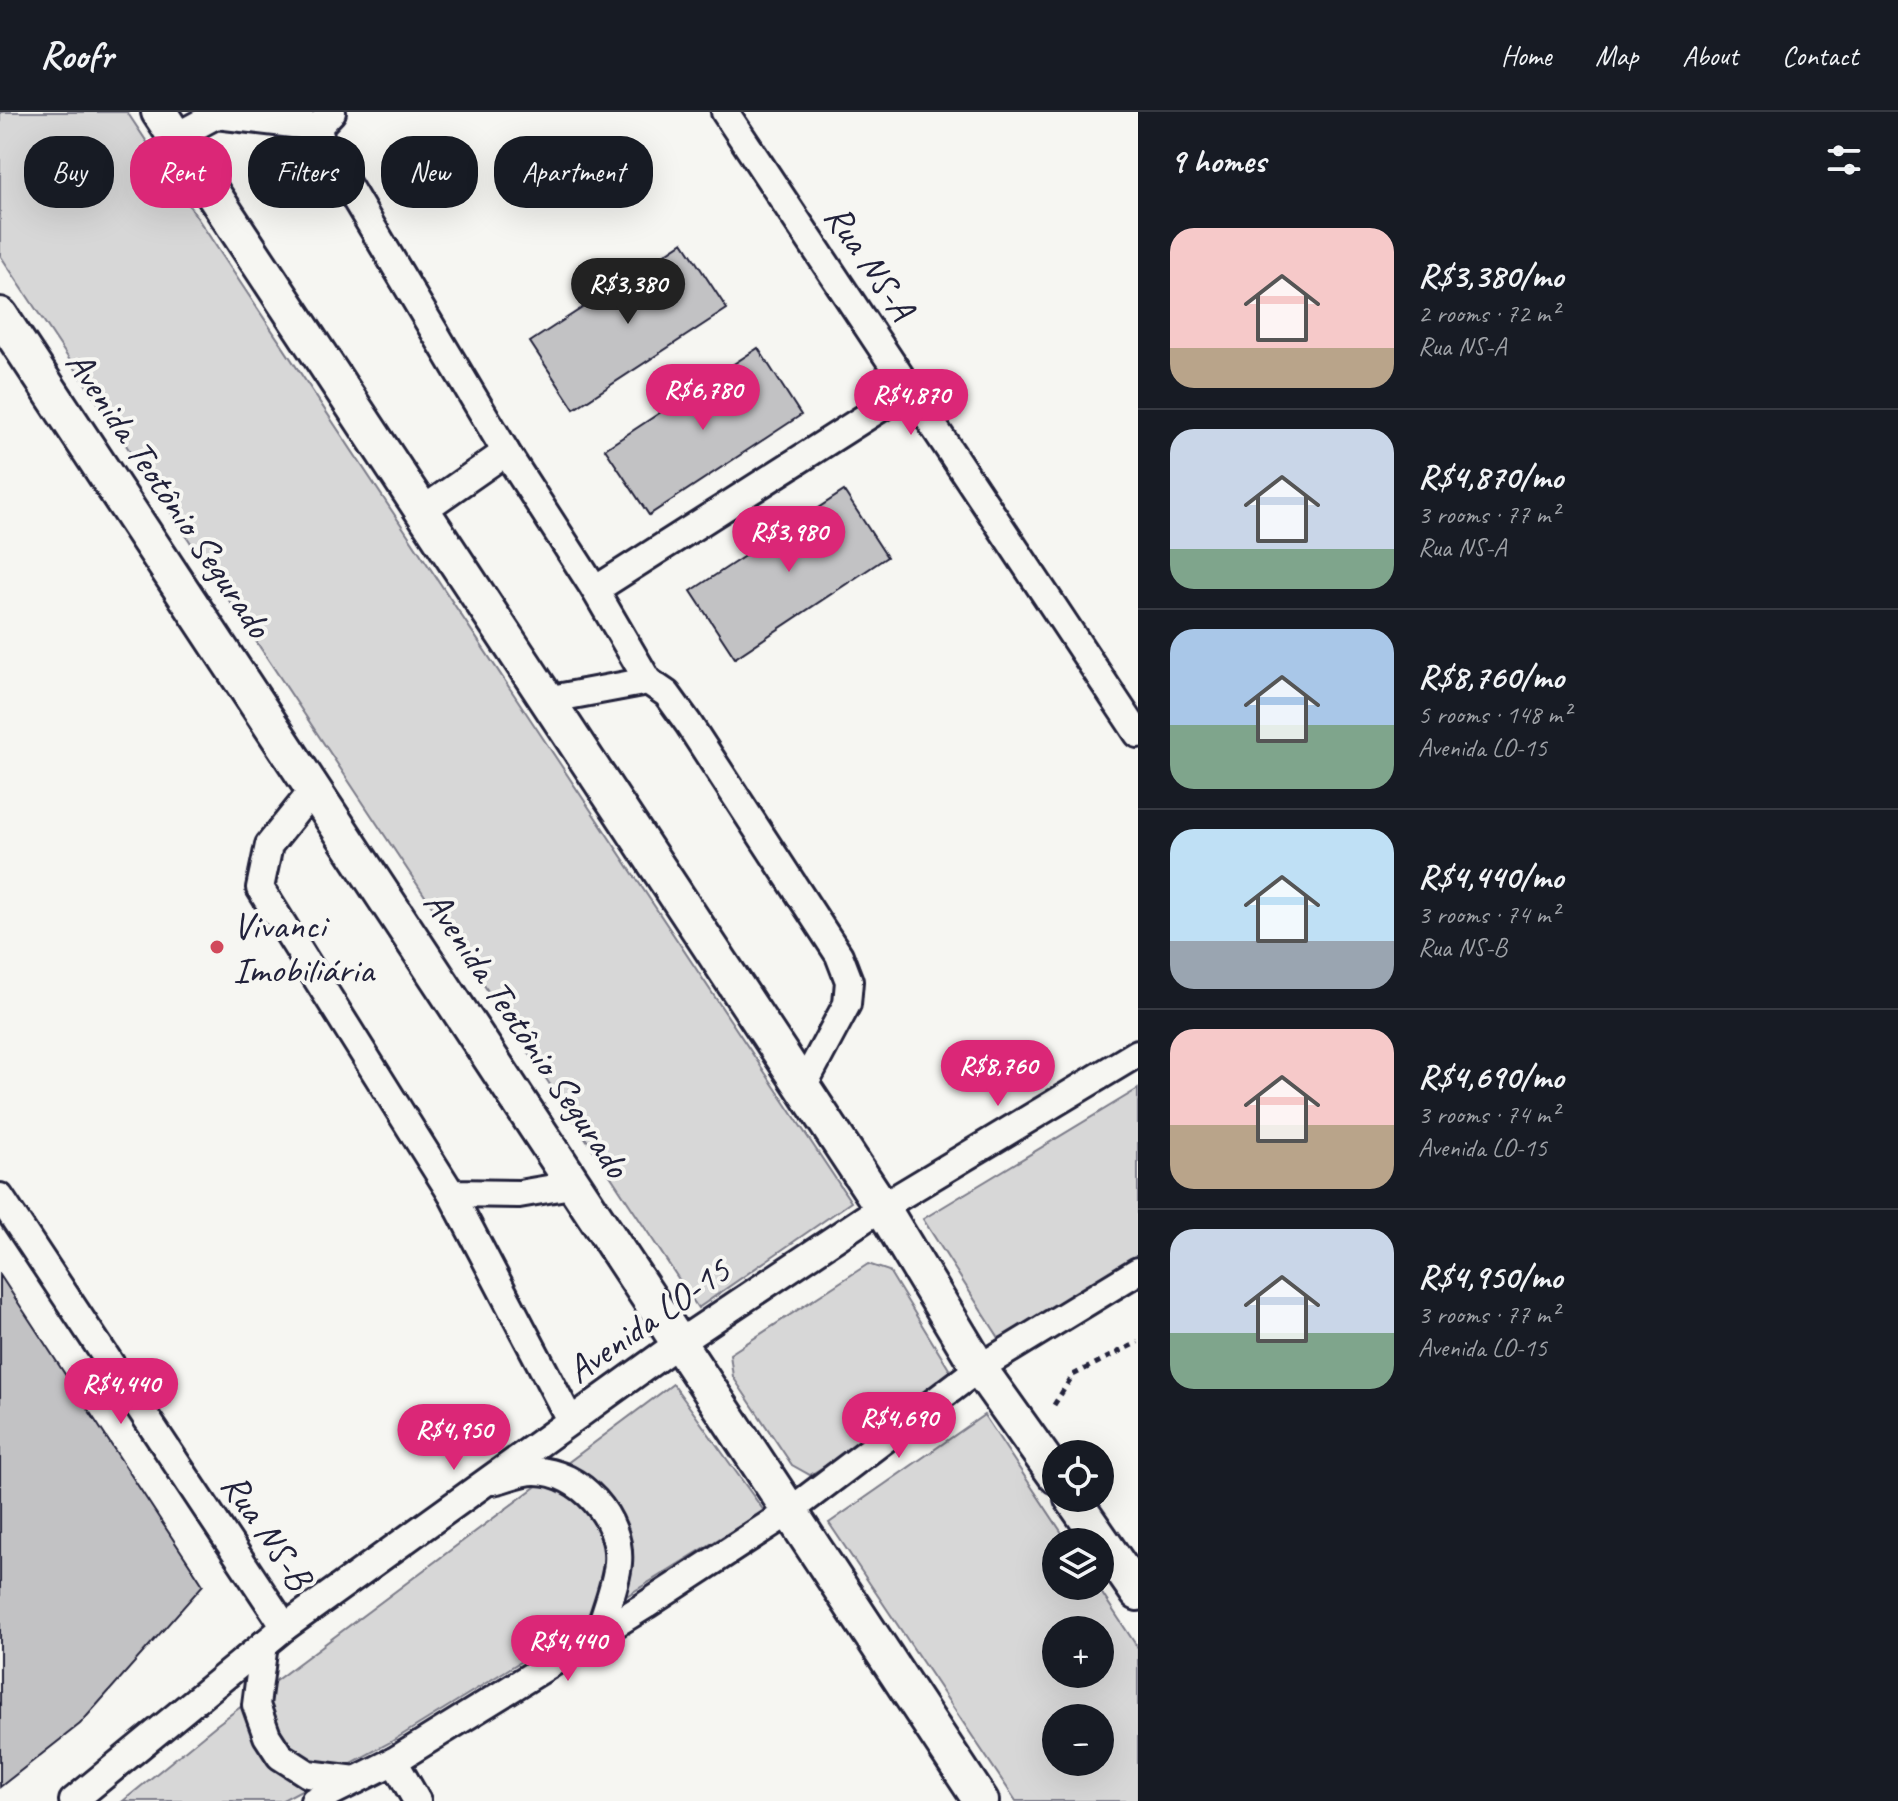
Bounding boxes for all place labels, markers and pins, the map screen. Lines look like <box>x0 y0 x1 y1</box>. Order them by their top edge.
pin: R$3,380 <box>554 258 702 326</box>
pin: R$6,780 <box>629 364 777 432</box>
pin: R$4,870 <box>837 369 985 437</box>
pin: R$3,980 <box>715 506 863 574</box>
place label: Vivanci Imobiliária <box>233 902 376 993</box>
marker: Vivanci Imobiliária <box>208 938 226 956</box>
pin: R$8,760 <box>924 1040 1072 1108</box>
pin: R$4,440 <box>47 1358 195 1426</box>
pin: R$4,690 <box>825 1392 973 1460</box>
pin: R$4,950 <box>380 1404 528 1472</box>
pin: R$4,440 <box>494 1615 642 1683</box>

